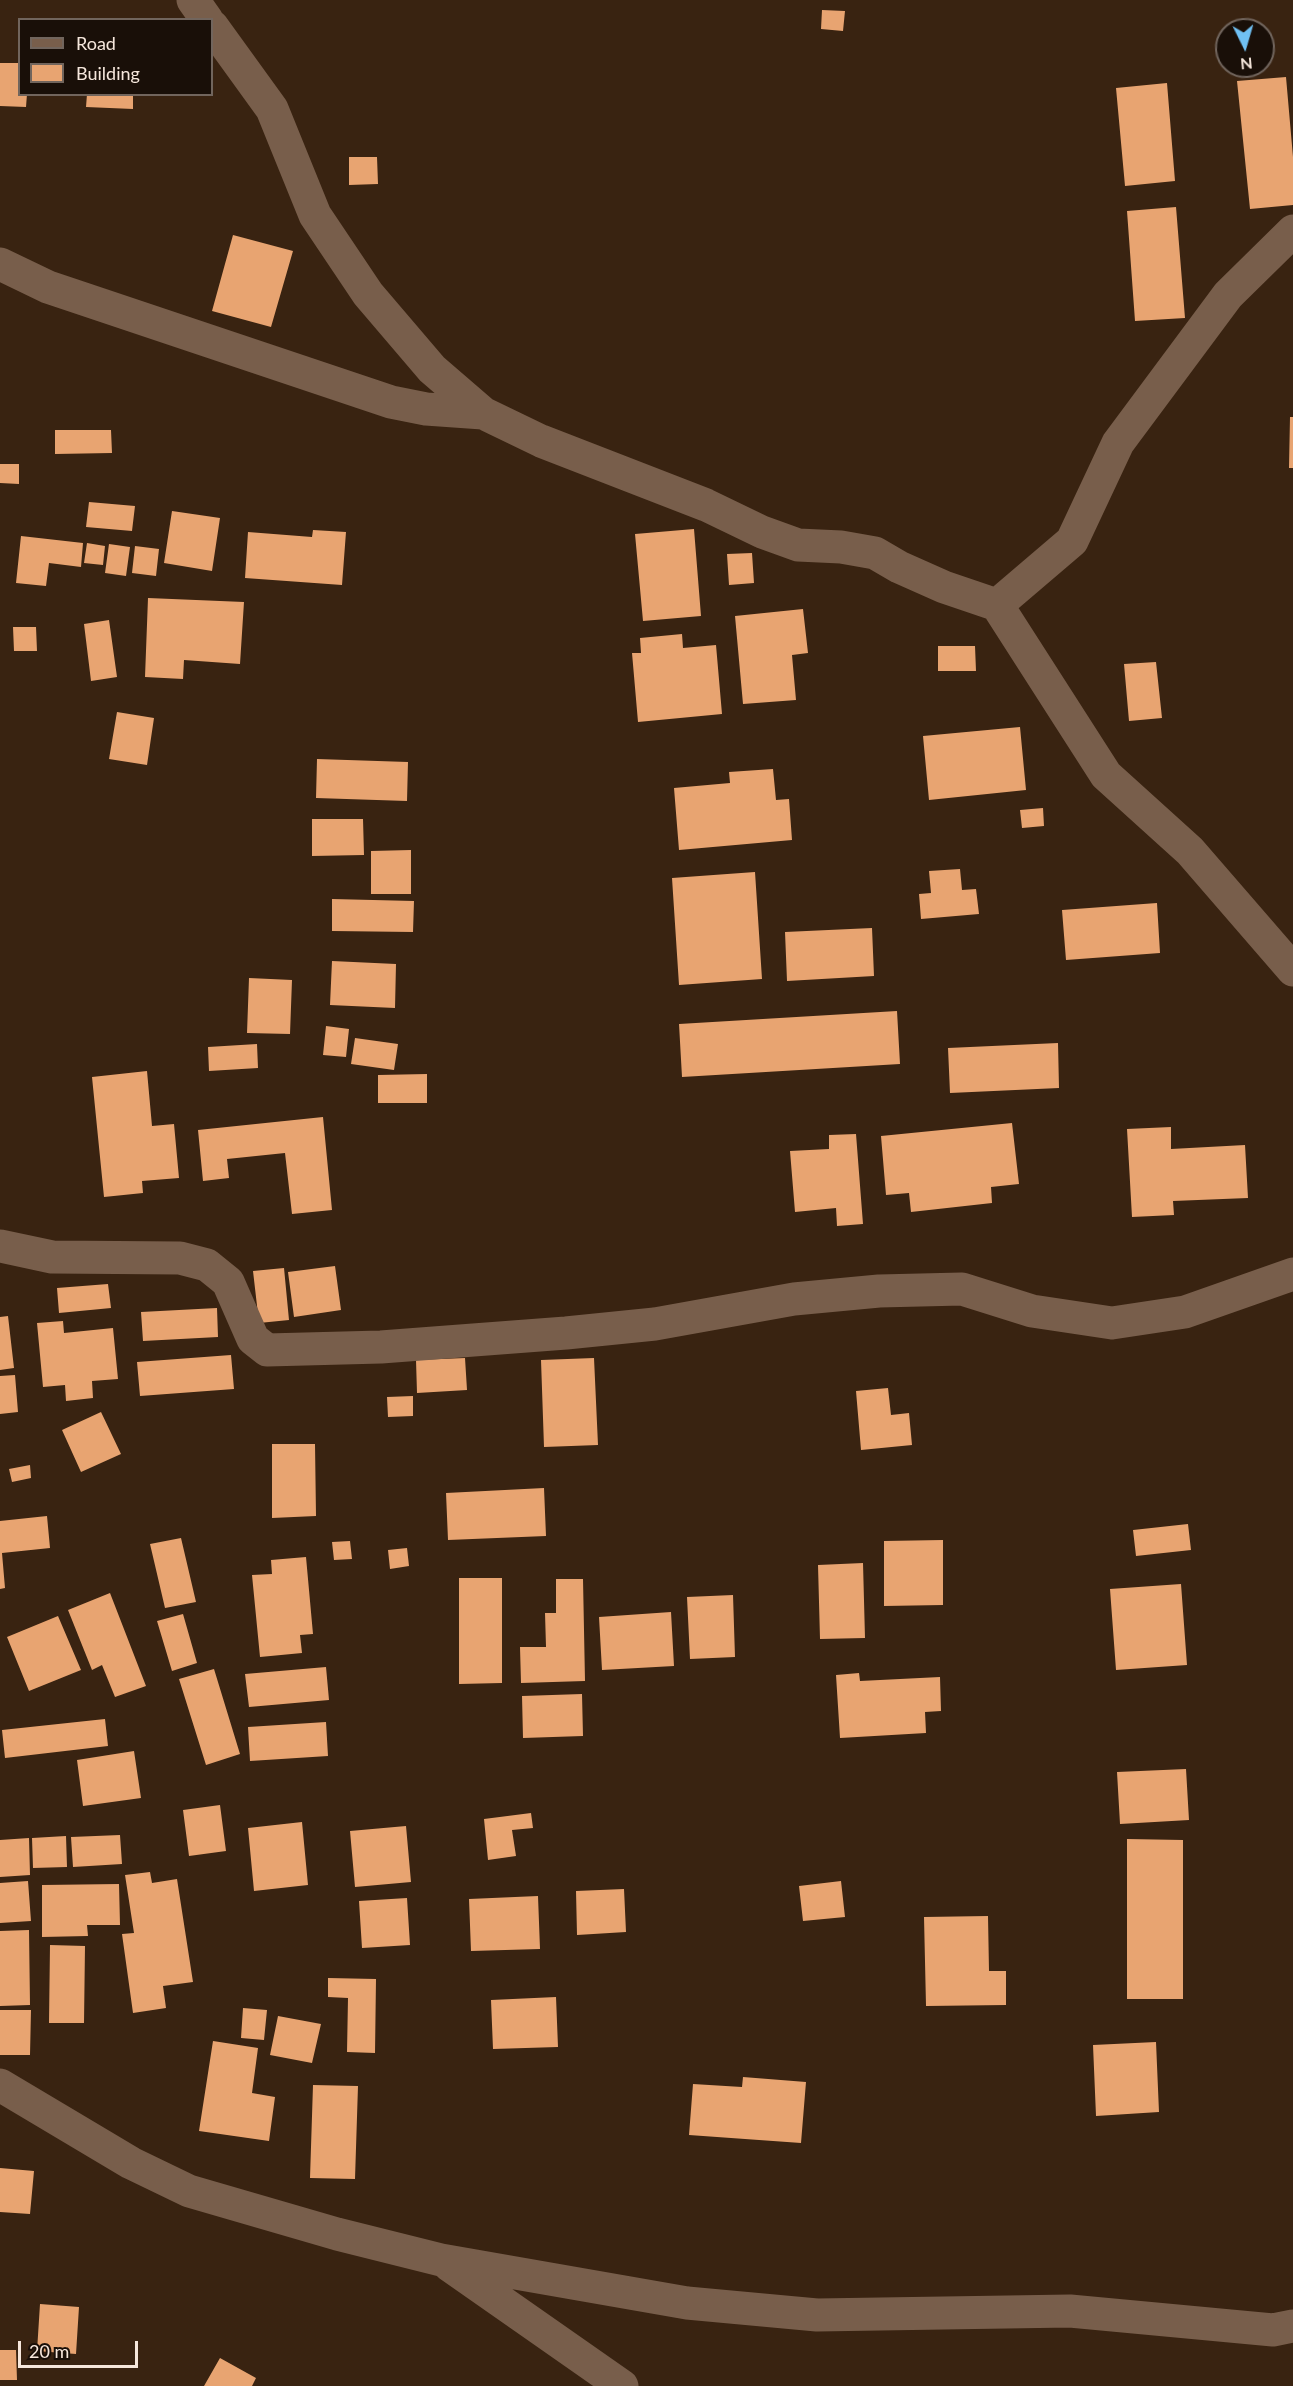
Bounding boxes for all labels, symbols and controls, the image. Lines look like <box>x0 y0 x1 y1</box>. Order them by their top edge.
legend <box>18 18 213 96</box>
north arrow <box>1215 18 1275 78</box>
text: Road <box>76 32 116 54</box>
text: N <box>1239 54 1253 74</box>
text: Building <box>76 62 140 84</box>
scale bar <box>21 2329 141 2367</box>
text: 20 m <box>29 2340 69 2362</box>

